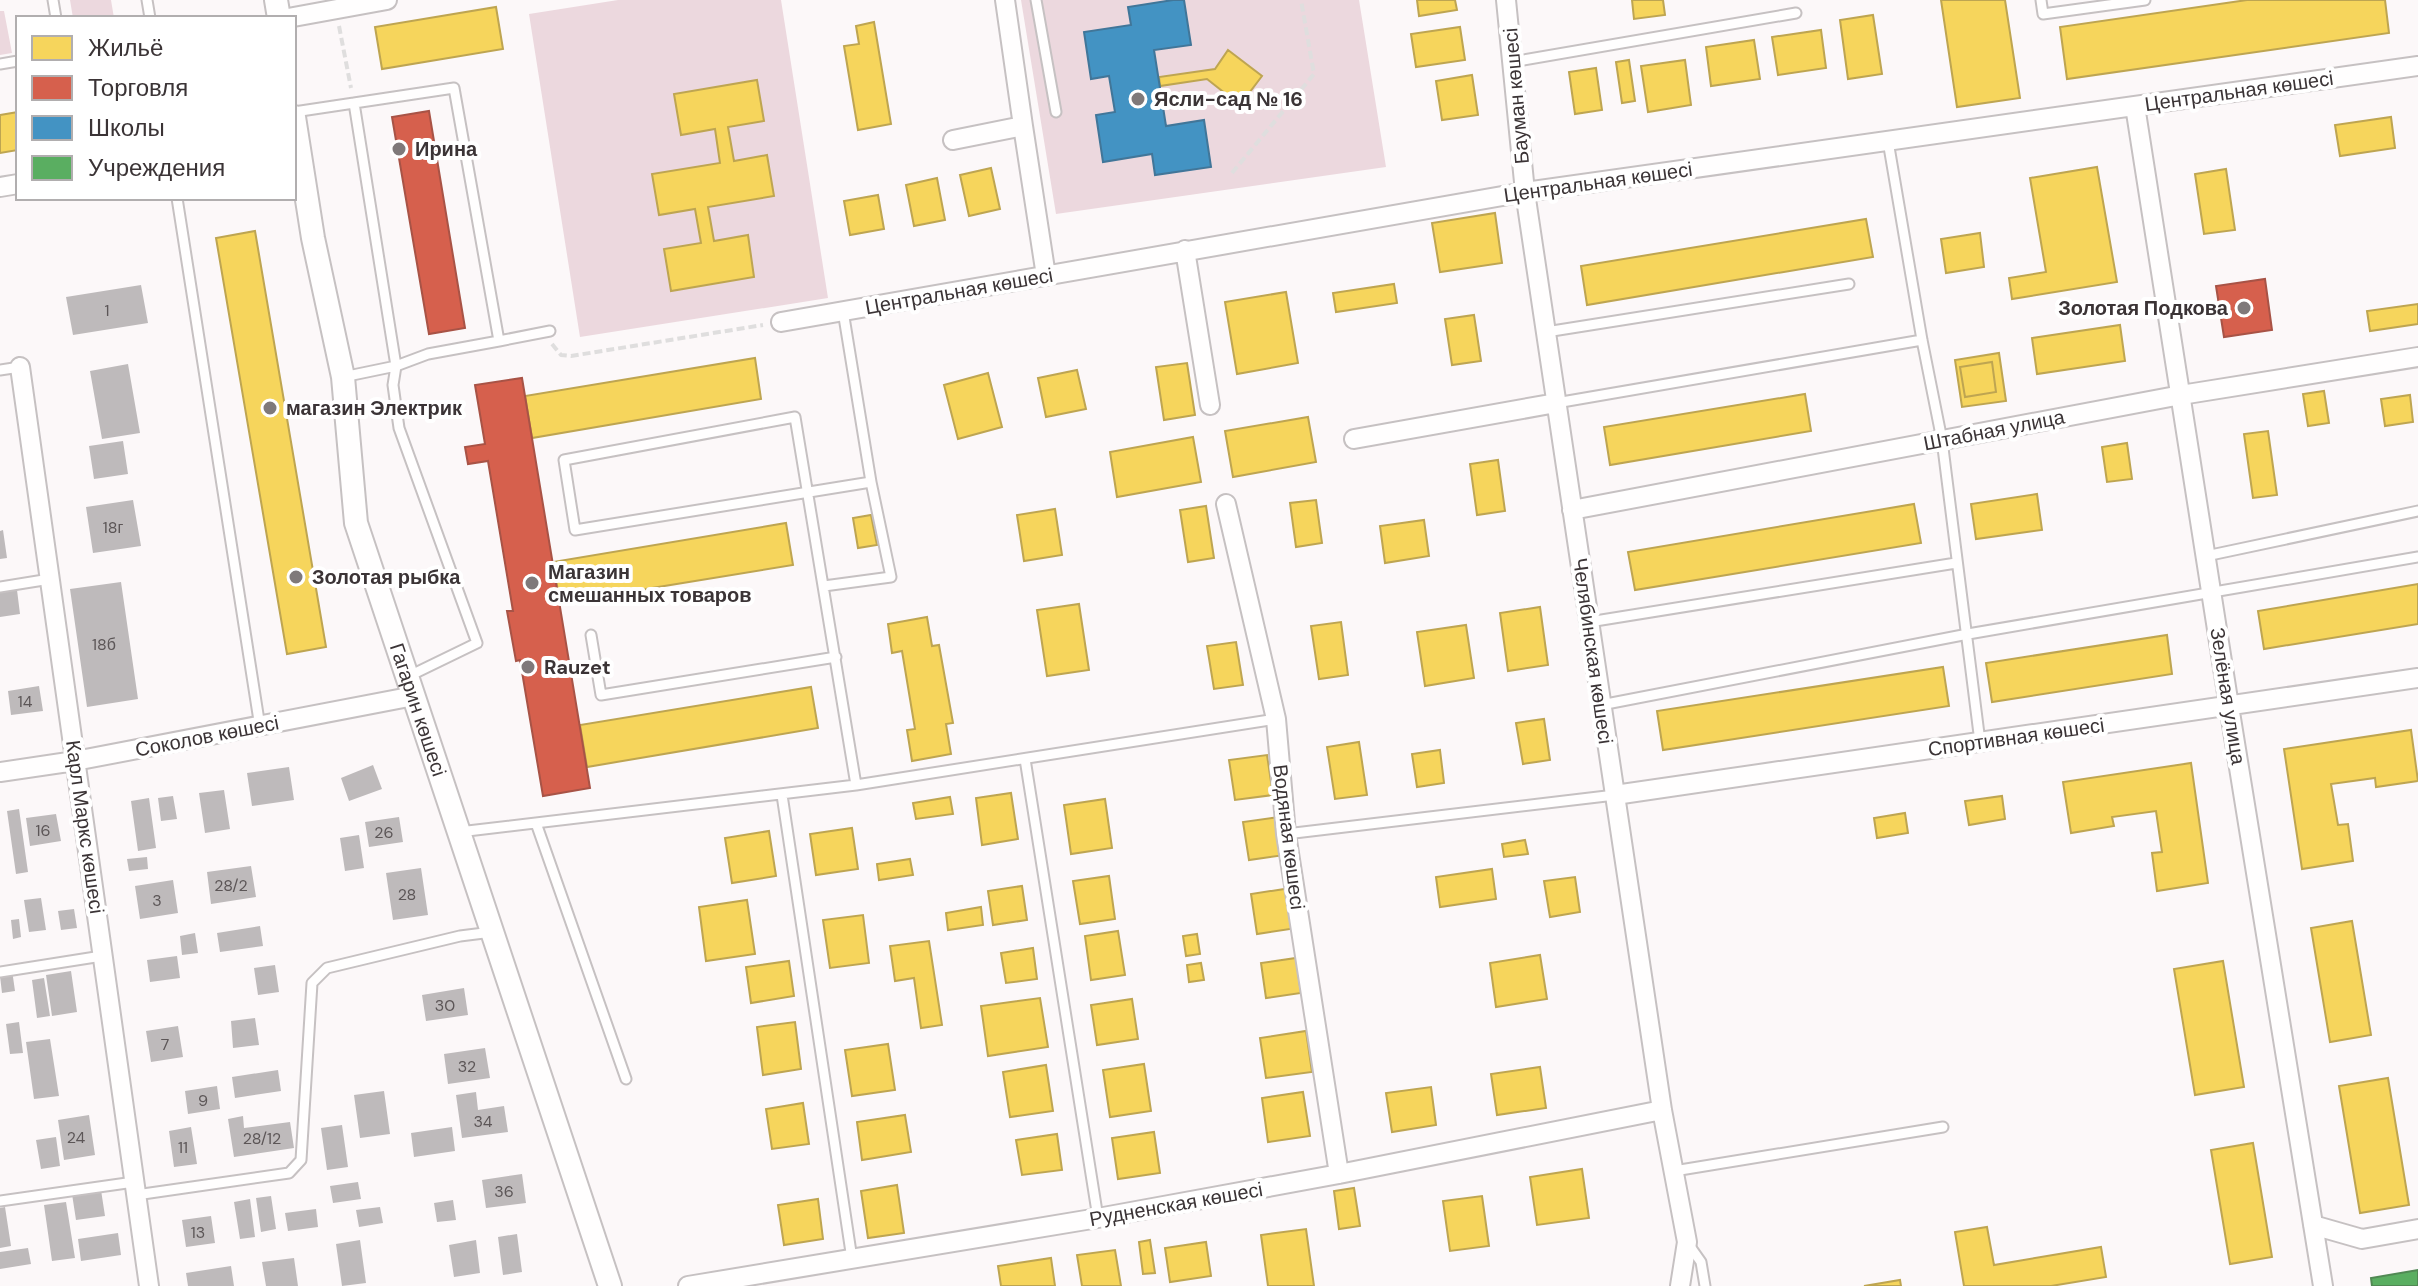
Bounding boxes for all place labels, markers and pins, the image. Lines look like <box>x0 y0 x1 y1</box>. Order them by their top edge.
place label: Ясли-сад № 16 <box>1154 86 1303 112</box>
marker: Ясли-сад № 16 <box>1129 90 1147 108</box>
place label: Ирина <box>415 136 478 162</box>
marker: Ирина <box>390 140 408 158</box>
place label: Золотая Подкова <box>2058 295 2229 321</box>
marker: Золотая Подкова <box>2235 299 2253 317</box>
place label: магазин Электрик <box>286 395 463 421</box>
marker: магазин Электрик <box>261 399 279 417</box>
place label: Магазин смешанных товаров <box>548 559 752 608</box>
place label: Золотая рыбка <box>312 564 461 590</box>
marker: Золотая рыбка <box>287 568 305 586</box>
marker: Магазин смешанных товаров <box>523 574 541 592</box>
place label: Rauzet <box>544 654 611 680</box>
marker: Rauzet <box>519 658 537 676</box>

